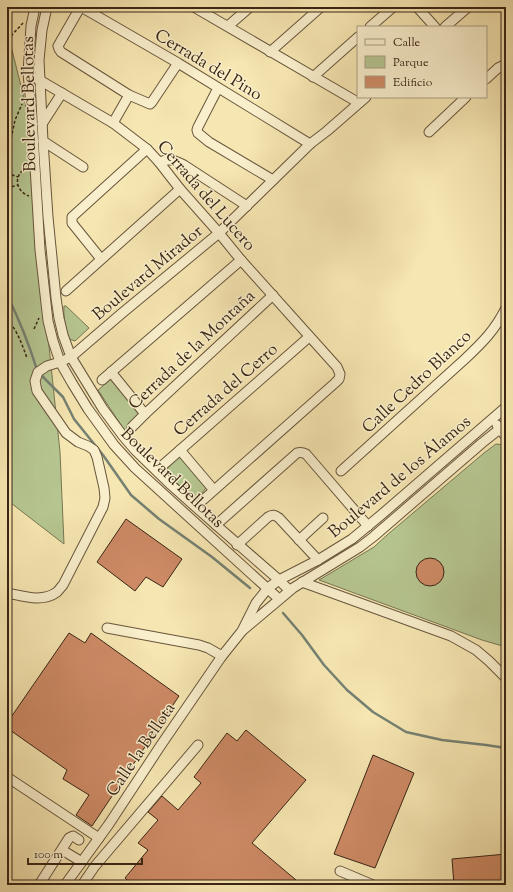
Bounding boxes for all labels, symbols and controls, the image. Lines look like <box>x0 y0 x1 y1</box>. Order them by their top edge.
street label: Cerrada del Pino <box>150 24 266 107</box>
legend <box>357 26 487 98</box>
text: Calle <box>393 34 421 52</box>
street label: Boulevard Bellotas <box>17 36 43 172</box>
text: Parque <box>393 54 429 72</box>
text: Edificio <box>393 74 433 92</box>
street label: Cerrada del Lucero <box>151 136 260 257</box>
street label: Boulevard Mirador <box>88 220 209 327</box>
street label: Cerrada de la Montaña <box>124 285 261 416</box>
street label: Calle Cedro Blanco <box>357 325 478 440</box>
street label: Cerrada del Cerro <box>169 338 284 443</box>
street label: Boulevard de los Álamos <box>324 410 477 544</box>
street label: Boulevard Bellotas <box>115 423 229 534</box>
street label: Calle la Bellota <box>101 698 182 802</box>
scale bar <box>28 840 142 866</box>
text: 100 m <box>34 846 63 864</box>

